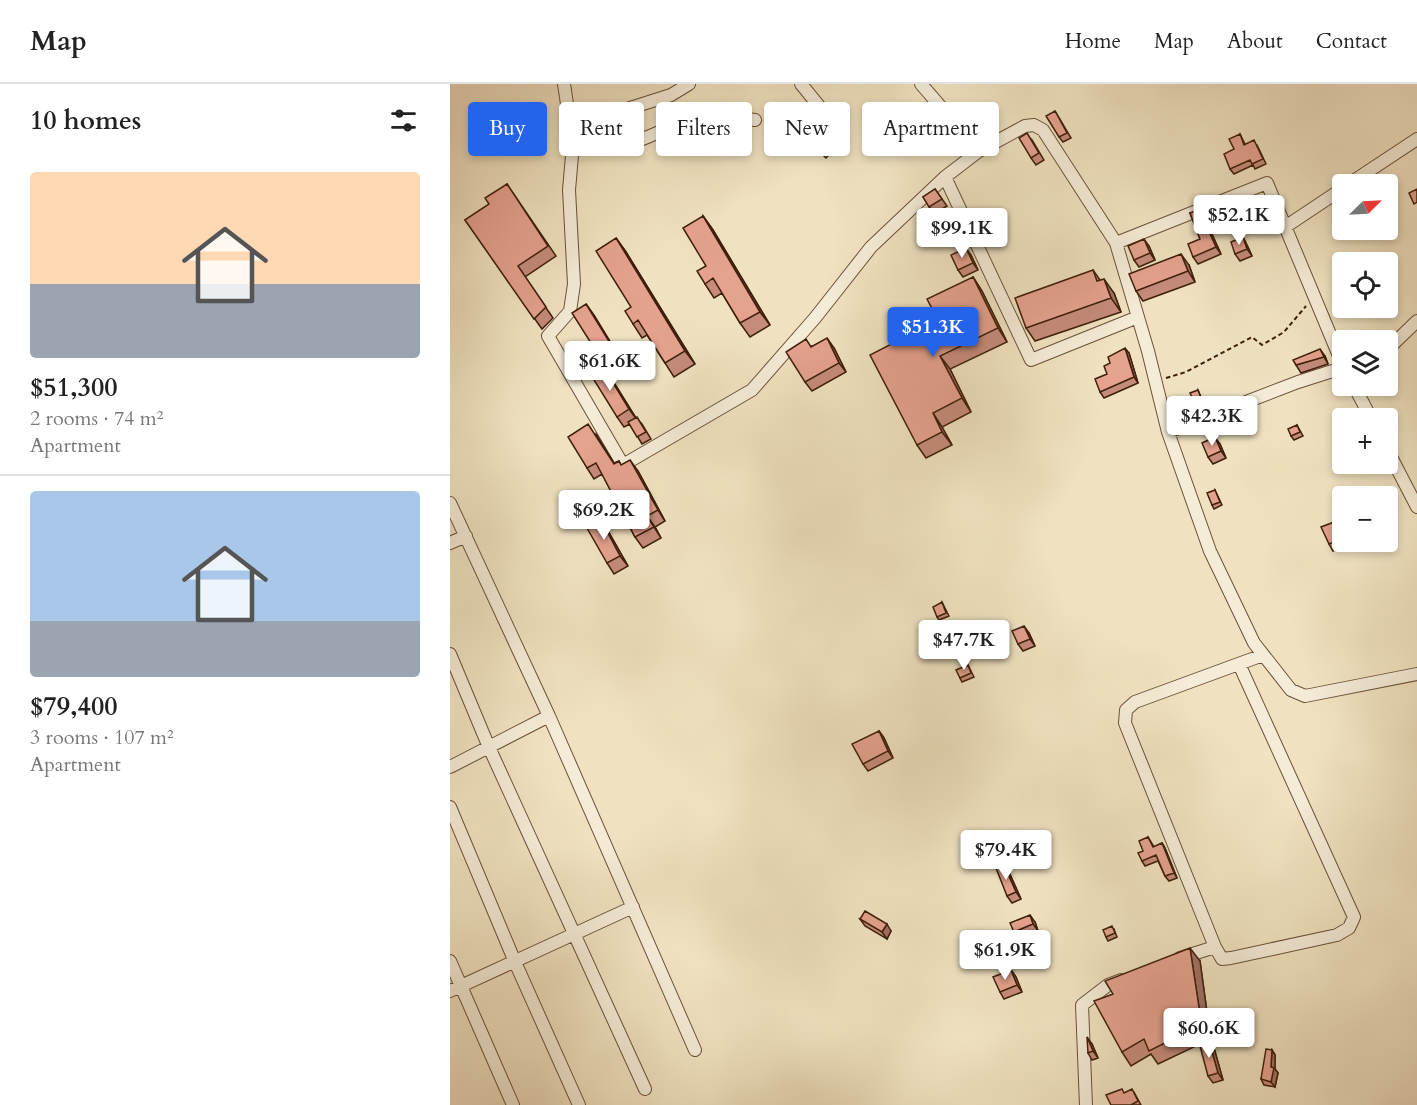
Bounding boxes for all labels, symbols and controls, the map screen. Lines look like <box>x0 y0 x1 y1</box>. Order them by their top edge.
text: Map <box>30 22 87 60</box>
text: Home <box>1065 27 1121 56</box>
text: Map <box>1154 27 1194 56</box>
text: About <box>1227 27 1283 56</box>
text: Contact <box>1316 27 1387 56</box>
chip: Buy <box>468 102 547 156</box>
chip: Rent <box>559 102 644 156</box>
chip: Filters <box>656 102 752 156</box>
chip: New <box>764 102 850 156</box>
chip: Apartment <box>862 102 999 156</box>
text: 10 homes <box>30 103 141 138</box>
icon: filters <box>387 104 420 137</box>
north arrow <box>1332 174 1398 240</box>
map controls <box>1332 174 1398 552</box>
pin: $52.1K <box>1190 195 1288 246</box>
text: $52.1K <box>1208 201 1270 228</box>
pin: $99.1K <box>913 208 1011 259</box>
icon: home <box>171 211 279 319</box>
text: $99.1K <box>931 214 993 241</box>
button: locate <box>1332 252 1398 318</box>
pin: $51.3K <box>884 307 982 358</box>
text: $51.3K <box>902 313 964 340</box>
button: layers <box>1332 330 1398 396</box>
pin: $61.6K <box>561 341 659 392</box>
text: $61.6K <box>579 347 641 374</box>
text: $51,300 <box>30 370 118 405</box>
pin: $42.3K <box>1163 396 1261 447</box>
text: $42.3K <box>1181 402 1243 429</box>
text: 2 rooms · 74 m² <box>30 405 163 432</box>
button: + <box>1332 408 1398 474</box>
text: Apartment <box>30 432 121 459</box>
button: − <box>1332 486 1398 552</box>
pin: $69.2K <box>555 490 653 541</box>
text: $69.2K <box>573 496 635 523</box>
icon: home <box>171 530 279 638</box>
pin: $47.7K <box>915 620 1013 671</box>
text: $47.7K <box>933 626 995 653</box>
text: $79,400 <box>30 689 118 724</box>
text: 3 rooms · 107 m² <box>30 724 174 751</box>
text: Apartment <box>30 751 121 778</box>
pin: $79.4K <box>957 830 1055 881</box>
text: $79.4K <box>975 836 1037 863</box>
pin: $61.9K <box>956 930 1054 981</box>
text: $61.9K <box>974 936 1036 963</box>
pin: $60.6K <box>1160 1008 1258 1059</box>
text: $60.6K <box>1178 1014 1240 1041</box>

